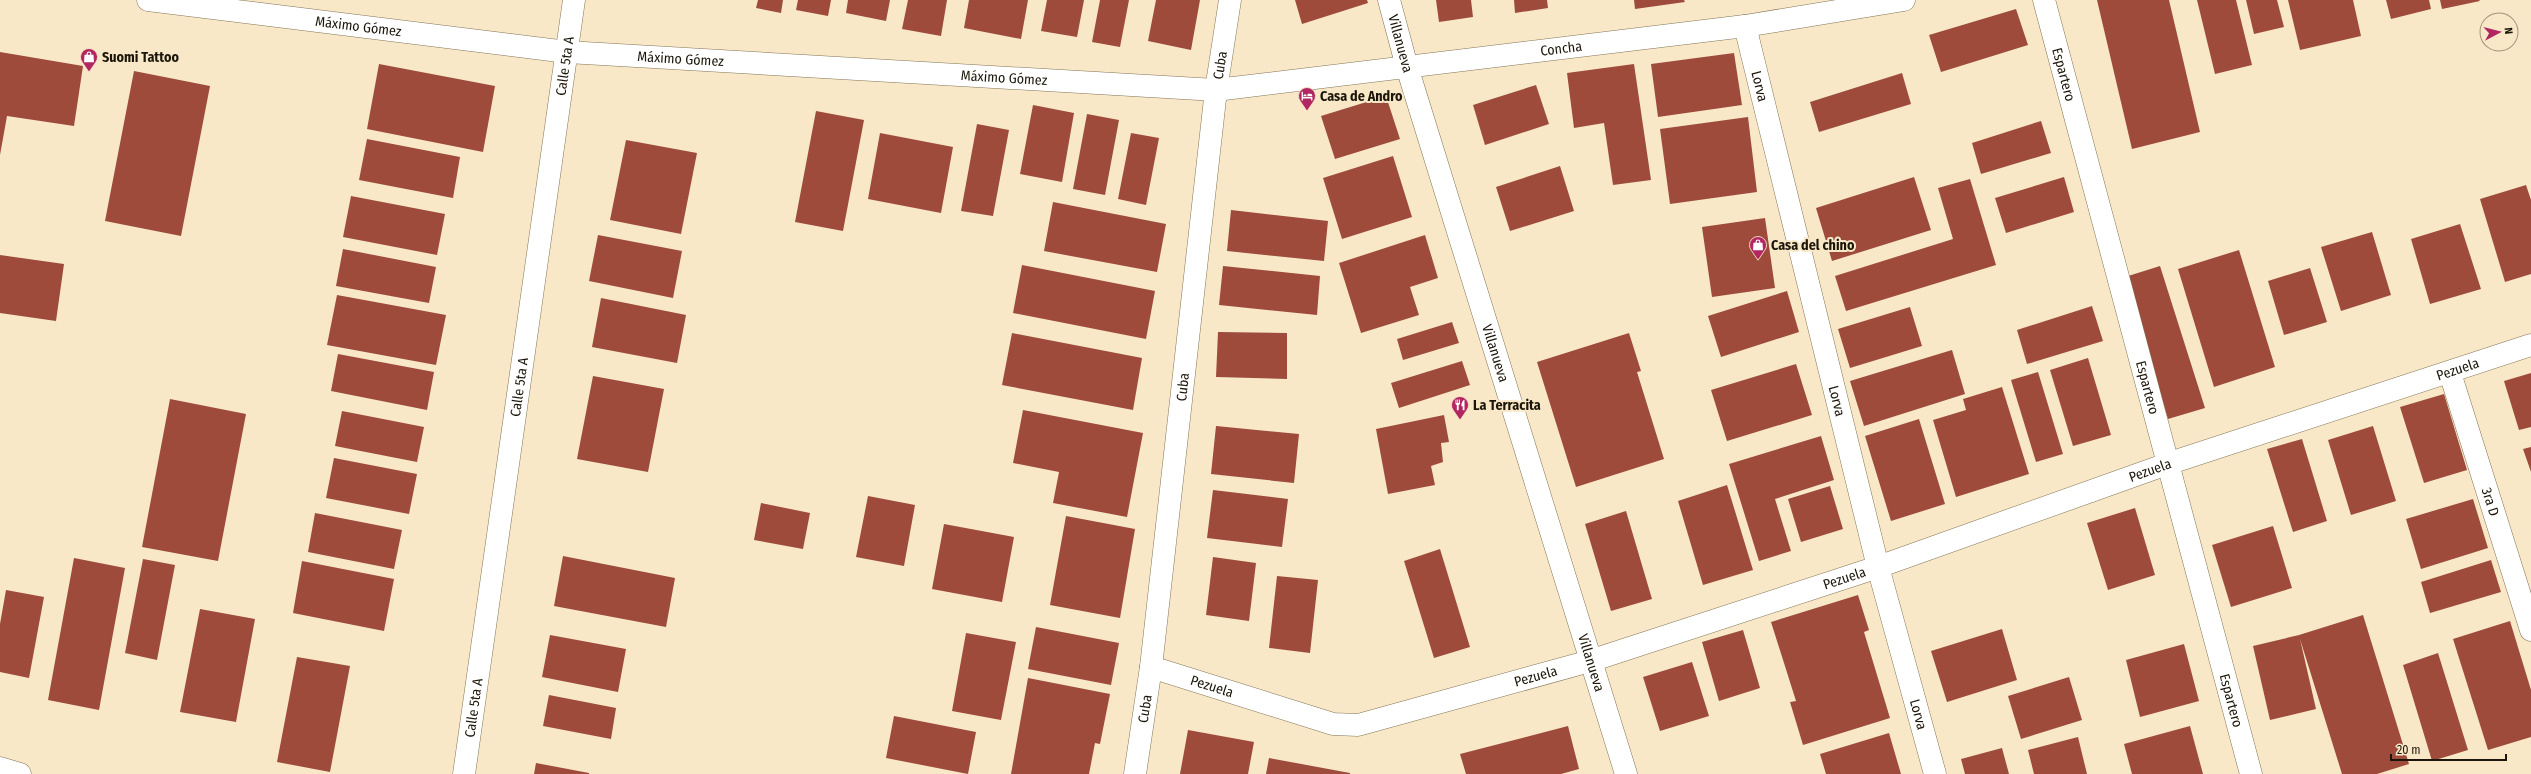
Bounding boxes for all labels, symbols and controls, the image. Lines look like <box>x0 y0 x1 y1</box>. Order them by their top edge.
north arrow <box>2479 12 2519 52</box>
street label: Máximo Gómez <box>314 13 403 40</box>
street label: Villanueva <box>1384 13 1416 75</box>
text: N <box>2502 27 2515 35</box>
street label: Calle 5ta A <box>552 35 578 97</box>
street label: Concha <box>1539 38 1583 60</box>
street label: Espartero <box>2048 46 2079 103</box>
shop icon: Suomi Tattoo <box>79 47 99 72</box>
street label: Máximo Gómez <box>637 48 725 70</box>
place label: Suomi Tattoo <box>102 49 179 66</box>
street label: Cuba <box>1210 50 1231 81</box>
street label: Máximo Gómez <box>960 67 1048 89</box>
street label: Lorva <box>1747 69 1771 104</box>
hotel icon: Casa de Andro <box>1297 86 1317 111</box>
place label: Casa de Andro <box>1320 88 1403 105</box>
shop icon: Casa del chino <box>1748 235 1768 260</box>
place label: Casa del chino <box>1771 237 1855 254</box>
street label: Villanueva <box>1478 322 1512 384</box>
street label: Pezuela <box>2434 354 2481 384</box>
street label: Calle 5ta A <box>507 356 532 418</box>
street label: Espartero <box>2132 359 2162 416</box>
street label: Cuba <box>1173 372 1193 402</box>
street label: Lorva <box>1825 384 1849 418</box>
restaurant icon: La Terracita <box>1450 395 1470 420</box>
place label: La Terracita <box>1473 397 1541 414</box>
street label: Pezuela <box>2127 455 2174 486</box>
street label: 3ra D <box>2478 485 2503 518</box>
street label: Pezuela <box>1821 564 1868 593</box>
street label: Villanueva <box>1574 632 1608 694</box>
street label: Pezuela <box>1512 662 1559 691</box>
street label: Pezuela <box>1188 672 1236 701</box>
street label: Espartero <box>2216 672 2246 729</box>
street label: Calle 5ta A <box>461 676 487 738</box>
street label: Cuba <box>1135 693 1156 724</box>
street label: Lorva <box>1906 697 1930 732</box>
scale bar <box>2391 736 2506 762</box>
text: 20 m <box>2397 743 2421 757</box>

